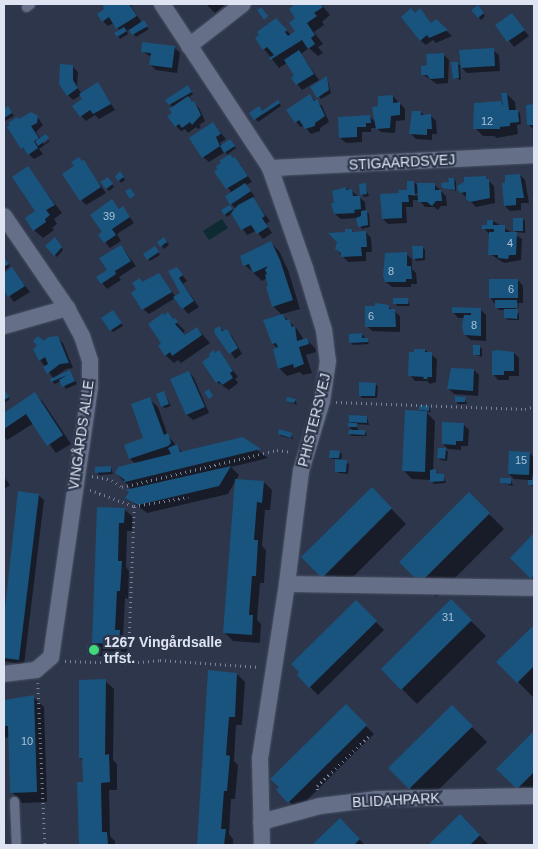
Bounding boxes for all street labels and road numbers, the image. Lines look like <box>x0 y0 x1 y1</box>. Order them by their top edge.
street label: STIGAARDSVEJ <box>348 151 456 173</box>
street label: PHISTERSVEJ <box>294 372 334 468</box>
street label: VINGÅRDS ALLE <box>65 379 97 491</box>
street label: BLIDAHPARK <box>352 789 440 811</box>

